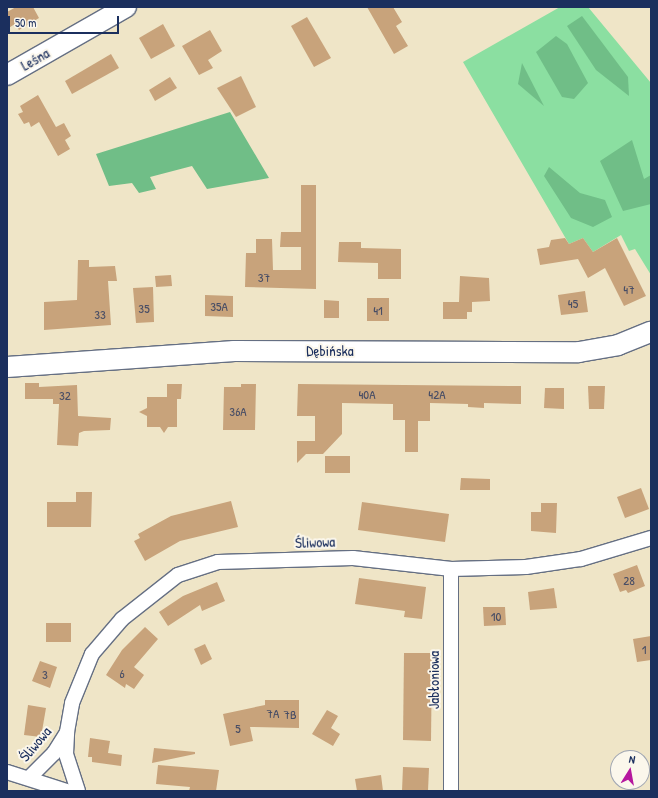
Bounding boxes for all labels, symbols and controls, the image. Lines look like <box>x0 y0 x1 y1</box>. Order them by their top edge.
scale bar <box>10 8 121 34</box>
text: 50 m <box>15 14 36 31</box>
street label: Leśna <box>18 44 52 74</box>
house number: 37 <box>258 269 270 285</box>
house number: 47 <box>623 281 635 297</box>
house number: 45 <box>568 295 578 311</box>
house number: 35A <box>210 298 228 314</box>
house number: 35 <box>138 300 150 316</box>
house number: 41 <box>373 302 383 318</box>
house number: 33 <box>94 306 106 322</box>
street label: Dębińska <box>306 342 354 360</box>
house number: 40A <box>358 386 376 402</box>
house number: 42A <box>428 386 446 402</box>
house number: 32 <box>59 387 71 403</box>
house number: 36A <box>229 403 247 419</box>
street label: Śliwowa <box>295 532 335 552</box>
house number: 28 <box>623 572 635 588</box>
house number: 10 <box>491 608 501 624</box>
house number: 1 <box>642 641 646 657</box>
street label: Jabłoniowa <box>425 651 443 709</box>
house number: 6 <box>119 665 125 681</box>
house number: 3 <box>42 666 48 682</box>
house number: 7A <box>267 705 279 721</box>
house number: 7B <box>283 706 297 722</box>
house number: 5 <box>235 720 241 736</box>
street label: Śliwowa <box>15 723 55 765</box>
north arrow <box>610 750 650 790</box>
text: N <box>628 752 636 767</box>

